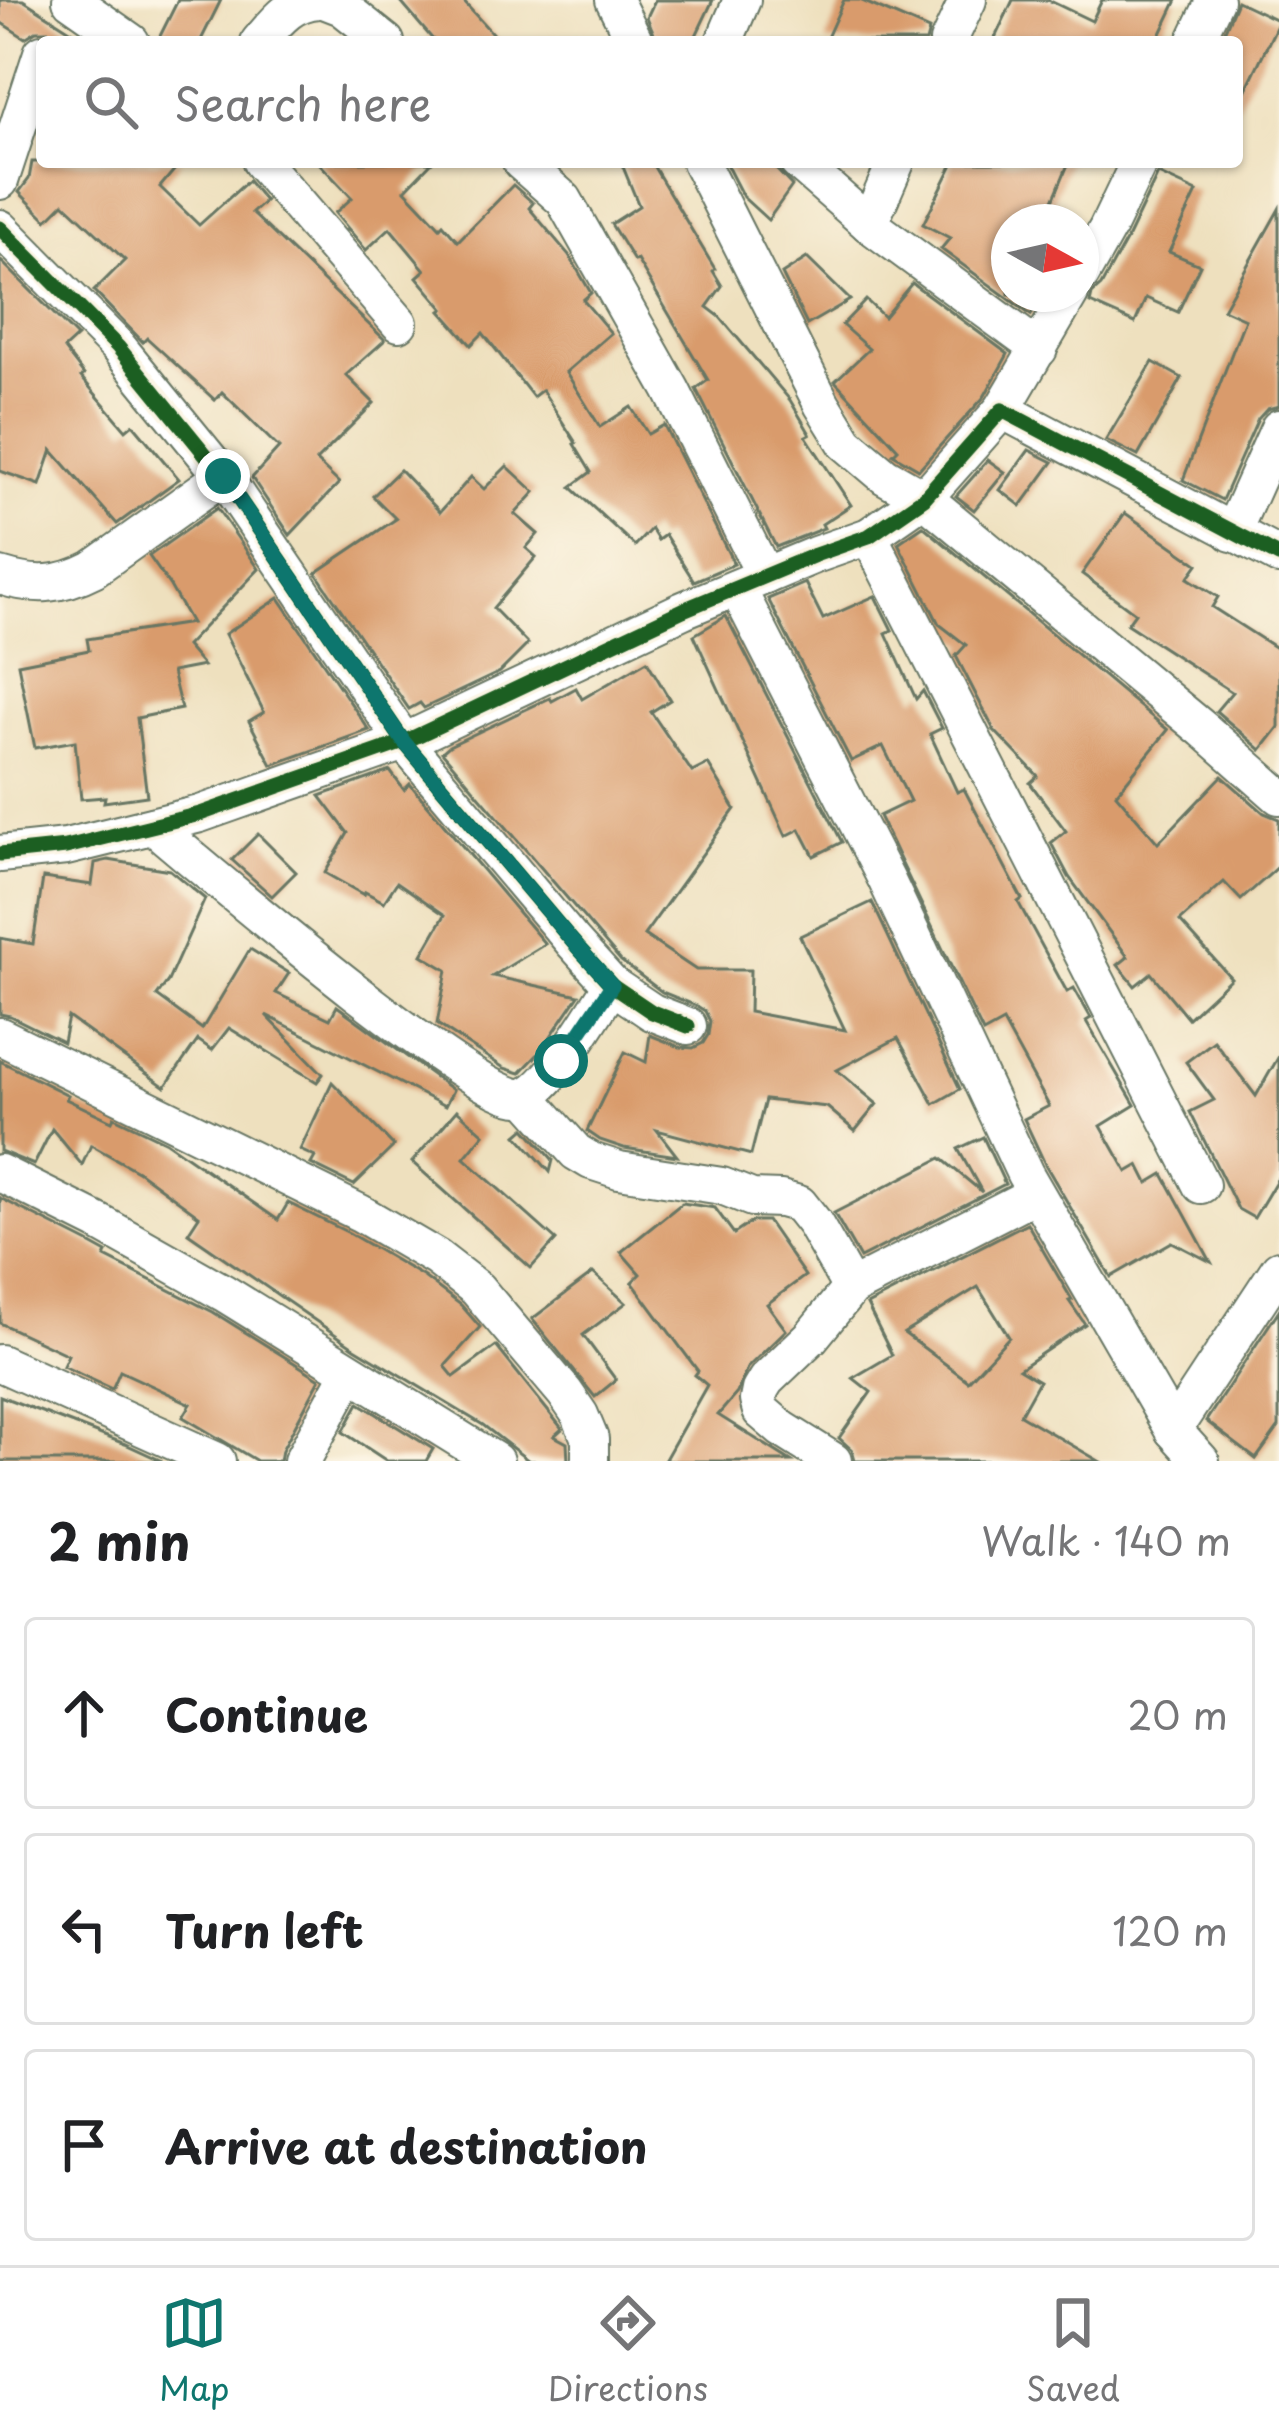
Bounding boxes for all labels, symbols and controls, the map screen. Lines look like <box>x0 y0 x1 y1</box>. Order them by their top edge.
search box <box>36 36 1243 168</box>
text: Search here <box>174 68 431 136</box>
icon: search <box>78 69 144 135</box>
north arrow <box>991 204 1099 312</box>
route end <box>196 449 250 503</box>
route start <box>534 1034 588 1088</box>
text: 2 min <box>48 1501 190 1578</box>
text: Walk · 140 m <box>982 1510 1231 1569</box>
text: Continue <box>165 1679 368 1747</box>
icon: ahead <box>51 1680 117 1746</box>
text: 20 m <box>1127 1684 1228 1743</box>
text: Turn left <box>165 1895 364 1963</box>
icon: left <box>51 1896 117 1962</box>
text: 120 m <box>1112 1900 1228 1959</box>
text: Arrive at destination <box>165 2111 648 2179</box>
icon: arrive <box>51 2112 117 2178</box>
tab: Map <box>159 2290 230 2412</box>
tab: Directions <box>548 2290 708 2412</box>
tab: Saved <box>1026 2290 1120 2412</box>

